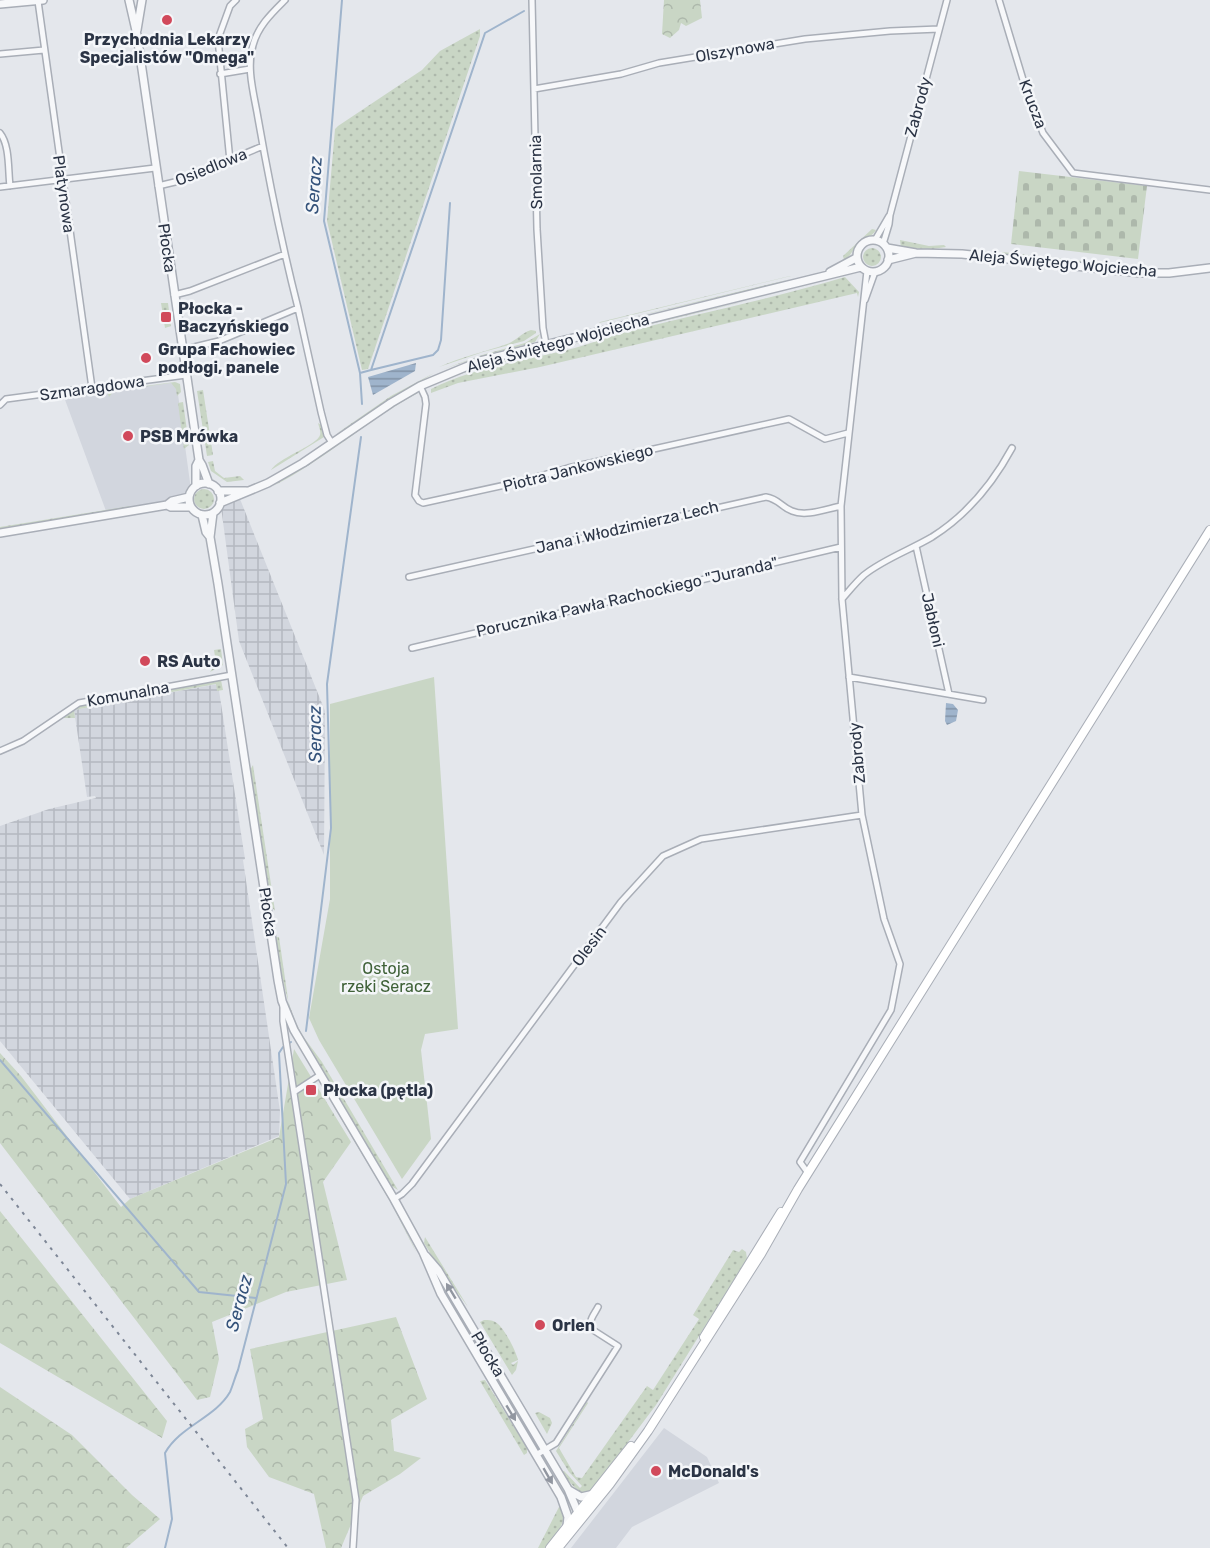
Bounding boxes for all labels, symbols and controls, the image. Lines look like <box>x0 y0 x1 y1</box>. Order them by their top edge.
marker: Przychodnia Lekarzy Specjalistów "Omega" <box>160 13 174 27</box>
place label: Przychodnia Lekarzy Specjalistów "Omega" <box>80 30 254 67</box>
street label: Olszynowa <box>694 34 776 66</box>
street label: Zabrody <box>901 75 935 139</box>
street label: Krucza <box>1015 77 1051 131</box>
street label: Smolarnia <box>526 135 546 209</box>
street label: Osiedlowa <box>172 144 250 190</box>
street label: Platynowa <box>49 154 79 234</box>
water label: Seracz <box>301 155 327 215</box>
street label: Płocka <box>154 222 180 274</box>
street label: Aleja Świętego Wojciecha <box>968 244 1158 282</box>
place label: Płocka - Baczyńskiego <box>178 299 289 336</box>
street label: Aleja Świętego Wojciecha <box>464 308 652 378</box>
marker: Płocka - Baczyńskiego <box>159 310 173 324</box>
place label: Grupa Fachowiec podłogi, panele <box>158 340 295 377</box>
marker: Grupa Fachowiec podłogi, panele <box>139 351 153 365</box>
street label: Szmaragdowa <box>38 371 146 405</box>
place label: PSB Mrówka <box>140 427 238 446</box>
marker: PSB Mrówka <box>121 429 135 443</box>
street label: Piotra Jankowskiego <box>501 440 655 496</box>
street label: Jana i Włodzimierza Lech <box>534 497 720 557</box>
street label: Porucznika Pawła Rachockiego "Juranda" <box>474 553 780 641</box>
street label: Jabłoni <box>917 591 949 649</box>
place label: RS Auto <box>157 652 221 671</box>
marker: RS Auto <box>138 654 152 668</box>
street label: Komunalna <box>85 677 171 711</box>
water label: Seracz <box>303 705 327 763</box>
street label: Zabrody <box>845 721 869 784</box>
street label: Płocka <box>255 886 281 938</box>
street label: Olesin <box>568 922 610 970</box>
park label: Ostoja rzeki Seracz <box>341 959 431 996</box>
place label: Płocka (pętla) <box>323 1081 433 1100</box>
marker: Płocka (pętla) <box>304 1083 318 1097</box>
water label: Seracz <box>221 1272 257 1334</box>
one-way arrow <box>445 1283 456 1299</box>
place label: Orlen <box>552 1316 595 1335</box>
marker: Orlen <box>533 1318 547 1332</box>
street label: Płocka <box>467 1328 509 1380</box>
one-way arrow <box>506 1405 517 1421</box>
place label: McDonald's <box>668 1462 759 1481</box>
marker: McDonald's <box>649 1464 663 1478</box>
one-way arrow <box>543 1468 554 1484</box>

